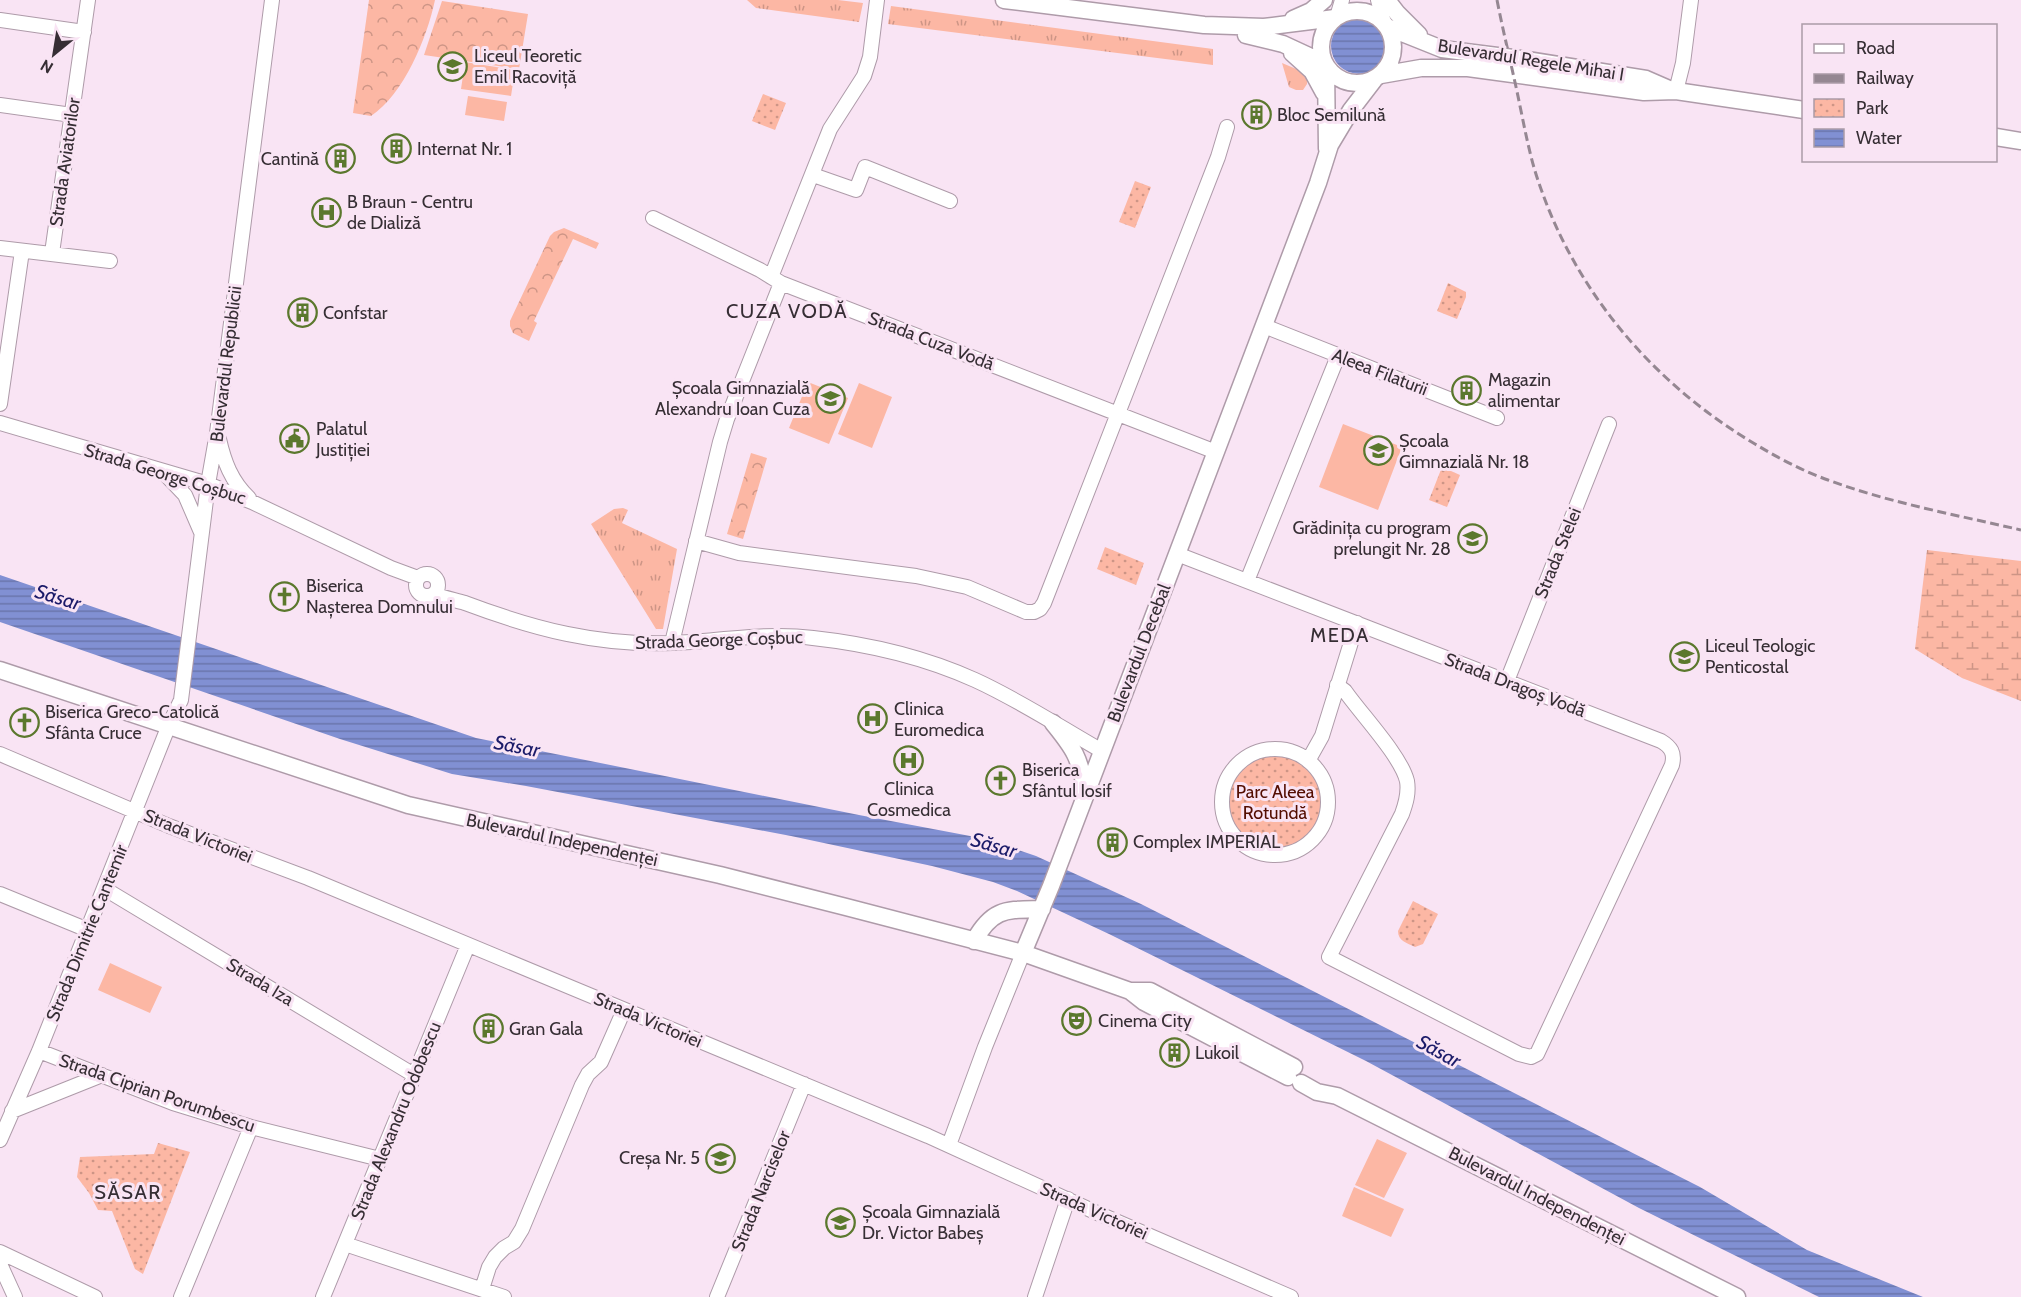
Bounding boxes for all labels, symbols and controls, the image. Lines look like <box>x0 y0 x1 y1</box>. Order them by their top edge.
north arrow <box>24 24 84 84</box>
legend <box>1802 24 1997 162</box>
street label: Bulevardul Regele Mihai I <box>1436 34 1626 86</box>
text: Road <box>1856 37 1895 59</box>
place label: Liceul Teoretic Emil Racoviță <box>474 45 582 89</box>
school or university icon: Liceul Teoretic Emil Racoviță <box>437 50 469 82</box>
text: N <box>37 56 56 78</box>
text: Railway <box>1856 67 1914 89</box>
street label: Strada Aviatorilor <box>45 96 85 228</box>
text: Park <box>1856 97 1889 119</box>
building icon: Bloc Semilună <box>1240 99 1272 131</box>
place label: Bloc Semilună <box>1277 104 1386 126</box>
text: Water <box>1856 127 1902 149</box>
building icon: Internat Nr. 1 <box>380 133 412 165</box>
place label: Internat Nr. 1 <box>417 138 512 160</box>
building icon: Cantină <box>324 143 356 175</box>
place label: Cantină <box>261 148 319 170</box>
place label: B Braun - Centru de Dializă <box>347 191 473 234</box>
hospital icon: B Braun - Centru de Dializă <box>310 196 342 228</box>
street label: Bulevardul Republicii <box>206 285 246 443</box>
building icon: Confstar <box>286 297 318 329</box>
district label: CUZA VODĂ <box>726 299 848 323</box>
place label: Confstar <box>323 302 388 324</box>
street label: Strada Cuza Vodă <box>865 307 997 375</box>
street label: Aleea Filaturii <box>1329 344 1431 400</box>
place label: Magazin alimentar <box>1488 369 1560 412</box>
building icon: Magazin alimentar <box>1451 374 1483 406</box>
place label: Școala Gimnazială Alexandru Ioan Cuza <box>655 377 810 420</box>
school or university icon: Școala Gimnazială Alexandru Ioan Cuza <box>815 382 847 414</box>
place label: Palatul Justiției <box>315 418 370 462</box>
public building icon: Palatul Justiției <box>279 423 311 455</box>
place label: Școala Gimnazială Nr. 18 <box>1399 430 1529 473</box>
school or university icon: Școala Gimnazială Nr. 18 <box>1362 435 1394 467</box>
street label: Strada George Coșbuc <box>81 439 249 510</box>
street label: Strada Stelei <box>1530 504 1586 602</box>
place label: Grădinița cu program prelungit Nr. 28 <box>1292 517 1451 560</box>
school or university icon: Grădinița cu program prelungit Nr. 28 <box>1456 522 1488 554</box>
place label: Biserica Nașterea Domnului <box>306 575 453 619</box>
water label: Săsar <box>32 579 84 615</box>
church icon: Biserica Nașterea Domnului <box>269 580 301 612</box>
street label: Bulevardul Decebal <box>1103 580 1176 725</box>
district label: MEDA <box>1310 623 1370 647</box>
street label: Strada George Coșbuc <box>635 626 803 655</box>
place label: Liceul Teologic Penticostal <box>1705 635 1815 678</box>
school or university icon: Liceul Teologic Penticostal <box>1668 640 1700 672</box>
street label: Strada Dragoș Vodă <box>1441 648 1589 723</box>
place label: Clinica Euromedica <box>894 698 984 741</box>
place label: Biserica Greco-Catolică Sfânta Cruce <box>45 701 219 744</box>
hospital icon: Clinica Euromedica <box>857 703 889 735</box>
church icon: Biserica Greco-Catolică Sfânta Cruce <box>8 706 40 738</box>
water label: Săsar <box>492 730 543 762</box>
hospital icon: Clinica Cosmedica <box>893 744 925 776</box>
place label: Biserica Sfântul Iosif <box>1022 759 1112 802</box>
church icon: Biserica Sfântul Iosif <box>985 764 1017 796</box>
place label: Clinica Cosmedica <box>867 778 951 821</box>
park label: Parc Aleea Rotundă <box>1236 781 1315 824</box>
street label: Strada Victoriei <box>140 804 256 868</box>
street label: Bulevardul Independenței <box>464 809 660 872</box>
building icon: Complex IMPERIAL <box>1096 826 1128 858</box>
water label: Săsar <box>968 827 1020 863</box>
place label: Complex IMPERIAL <box>1133 831 1280 853</box>
street label: Strada Dimitrie Cantemir <box>41 841 133 1025</box>
street label: Strada Iza <box>222 953 298 1011</box>
street label: Strada Victoriei <box>591 987 705 1053</box>
theatre icon: Cinema City <box>1061 1005 1093 1037</box>
place label: Cinema City <box>1098 1010 1192 1032</box>
building icon: Gran Gala <box>472 1013 504 1045</box>
place label: Gran Gala <box>509 1018 583 1040</box>
street label: Strada Alexandru Odobescu <box>346 1019 446 1223</box>
water label: Săsar <box>1413 1029 1466 1073</box>
building icon: Lukoil <box>1158 1037 1190 1069</box>
place label: Lukoil <box>1195 1042 1240 1064</box>
street label: Strada Ciprian Porumbescu <box>56 1049 258 1137</box>
street label: Strada Narciselor <box>727 1127 795 1255</box>
school or university icon: Creșa Nr. 5 <box>705 1142 737 1174</box>
street label: Bulevardul Independenței <box>1445 1142 1629 1251</box>
place label: Creșa Nr. 5 <box>619 1147 700 1170</box>
street label: Strada Victoriei <box>1037 1177 1151 1245</box>
district label: SĂSAR <box>94 1180 162 1204</box>
place label: Școala Gimnazială Dr. Victor Babeș <box>862 1201 1001 1245</box>
school or university icon: Școala Gimnazială Dr. Victor Babeș <box>825 1206 857 1238</box>

